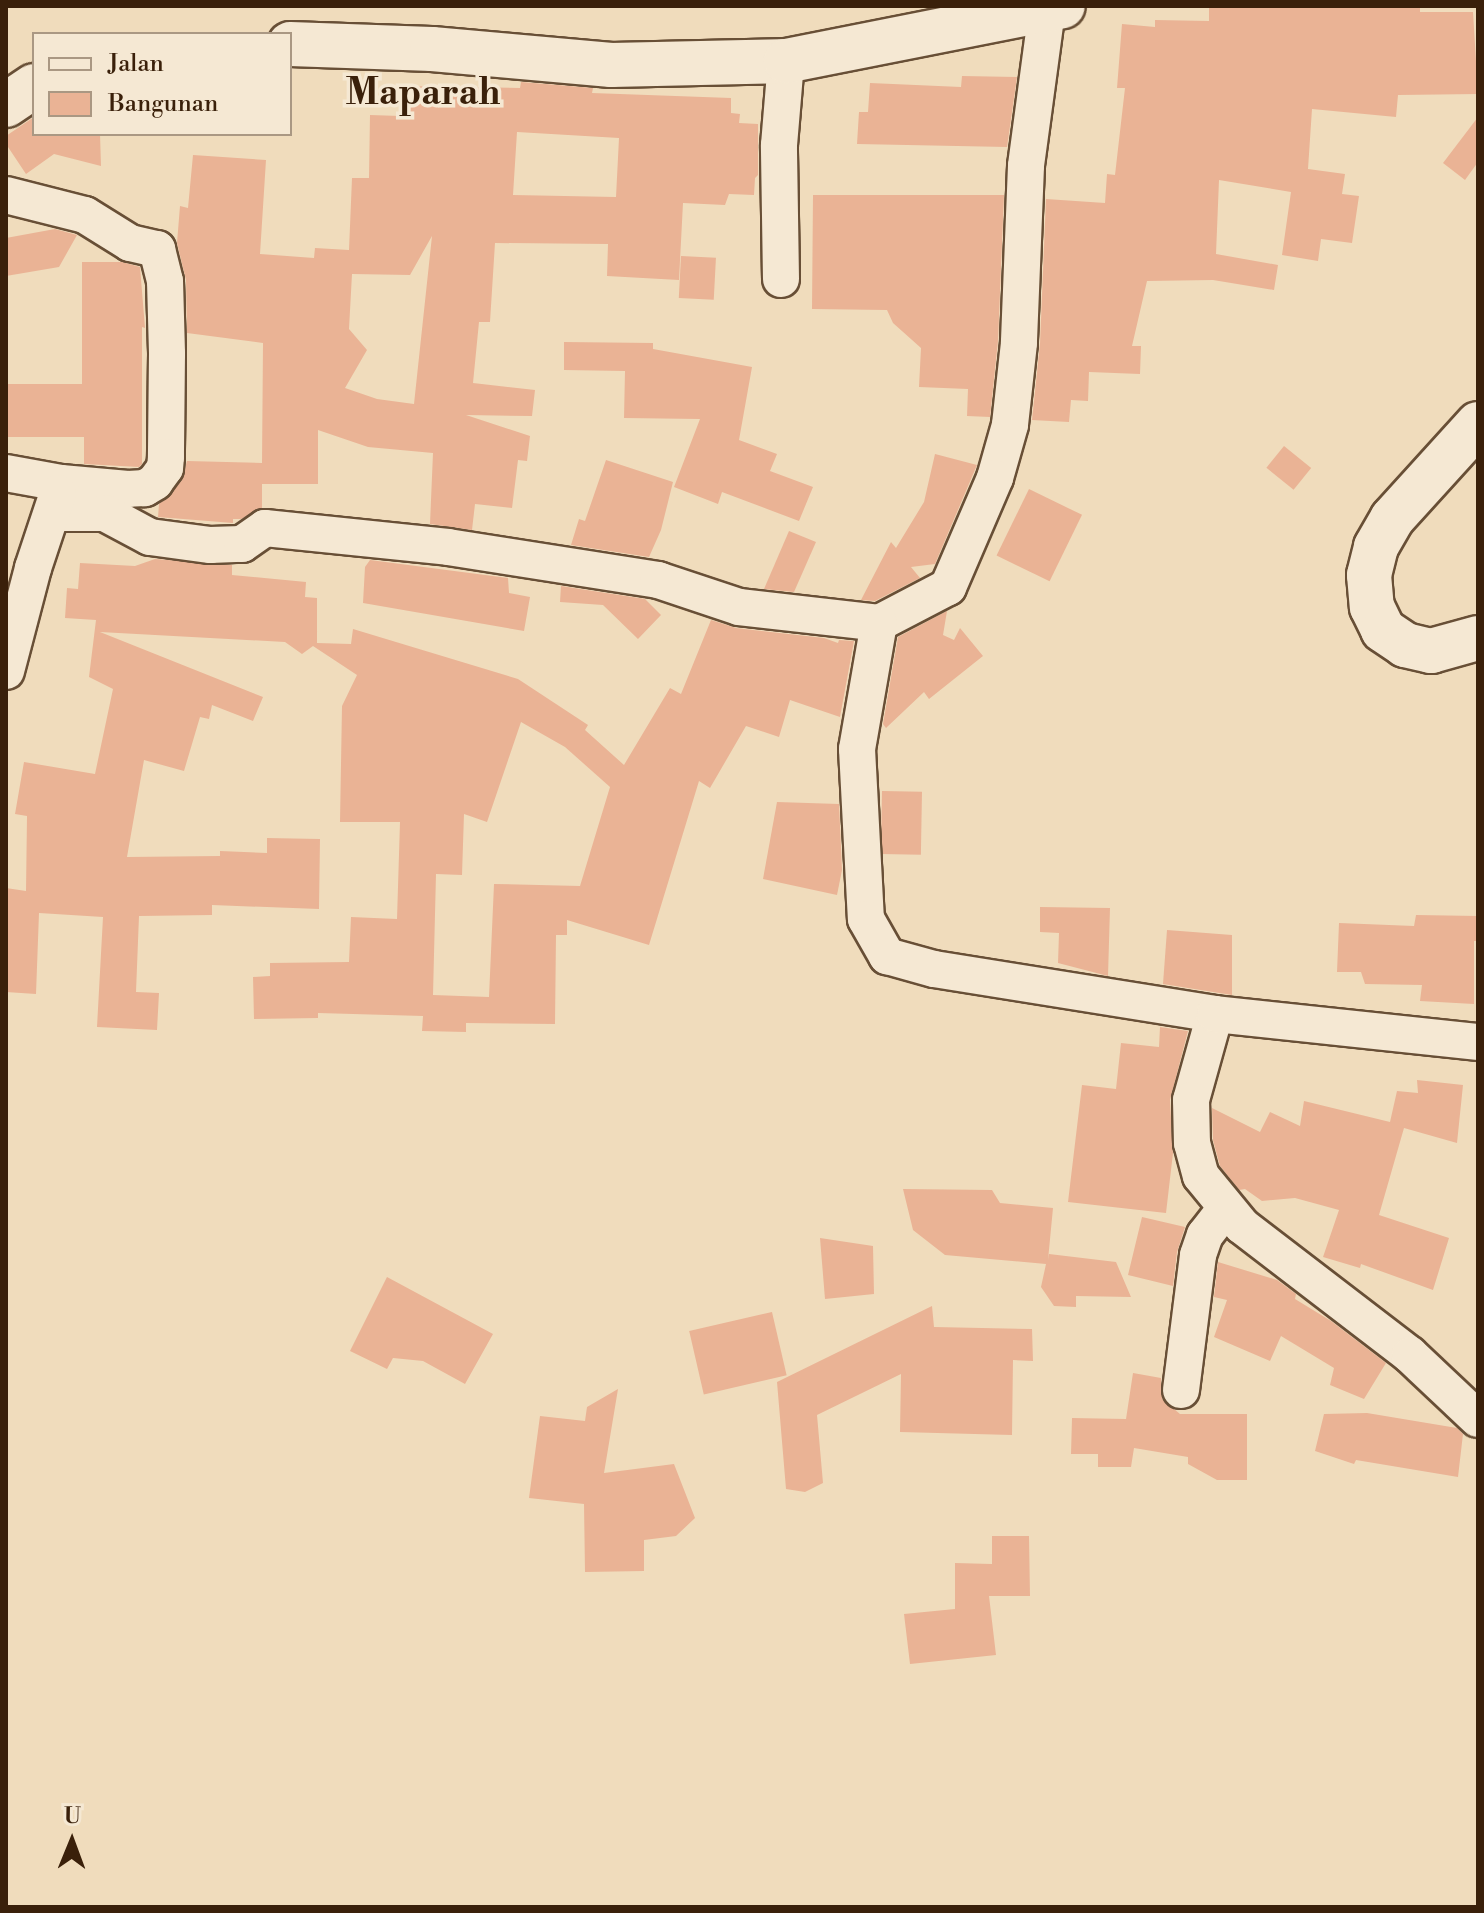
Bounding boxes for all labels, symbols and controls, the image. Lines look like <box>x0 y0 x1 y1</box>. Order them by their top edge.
legend <box>32 32 292 136</box>
text: Jalan <box>108 49 164 79</box>
district label: Maparah <box>346 72 500 116</box>
text: Bangunan <box>108 89 218 119</box>
north arrow <box>32 1801 112 1881</box>
text: U <box>64 1803 81 1830</box>

